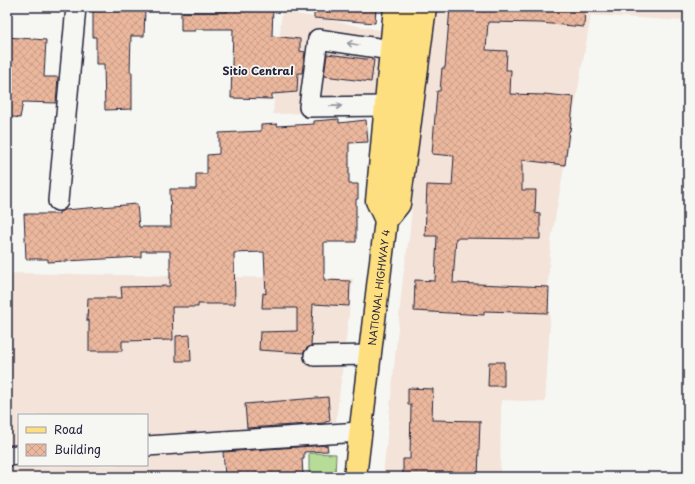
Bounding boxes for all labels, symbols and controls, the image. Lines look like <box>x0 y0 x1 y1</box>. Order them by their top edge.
one-way arrow <box>347 40 360 48</box>
district label: Sitio Central <box>222 62 294 79</box>
one-way arrow <box>329 102 342 110</box>
street label: NATIONAL HIGHWAY 4 <box>363 228 392 346</box>
legend <box>18 414 148 466</box>
text: Road <box>54 420 83 438</box>
text: Building <box>54 440 101 458</box>

